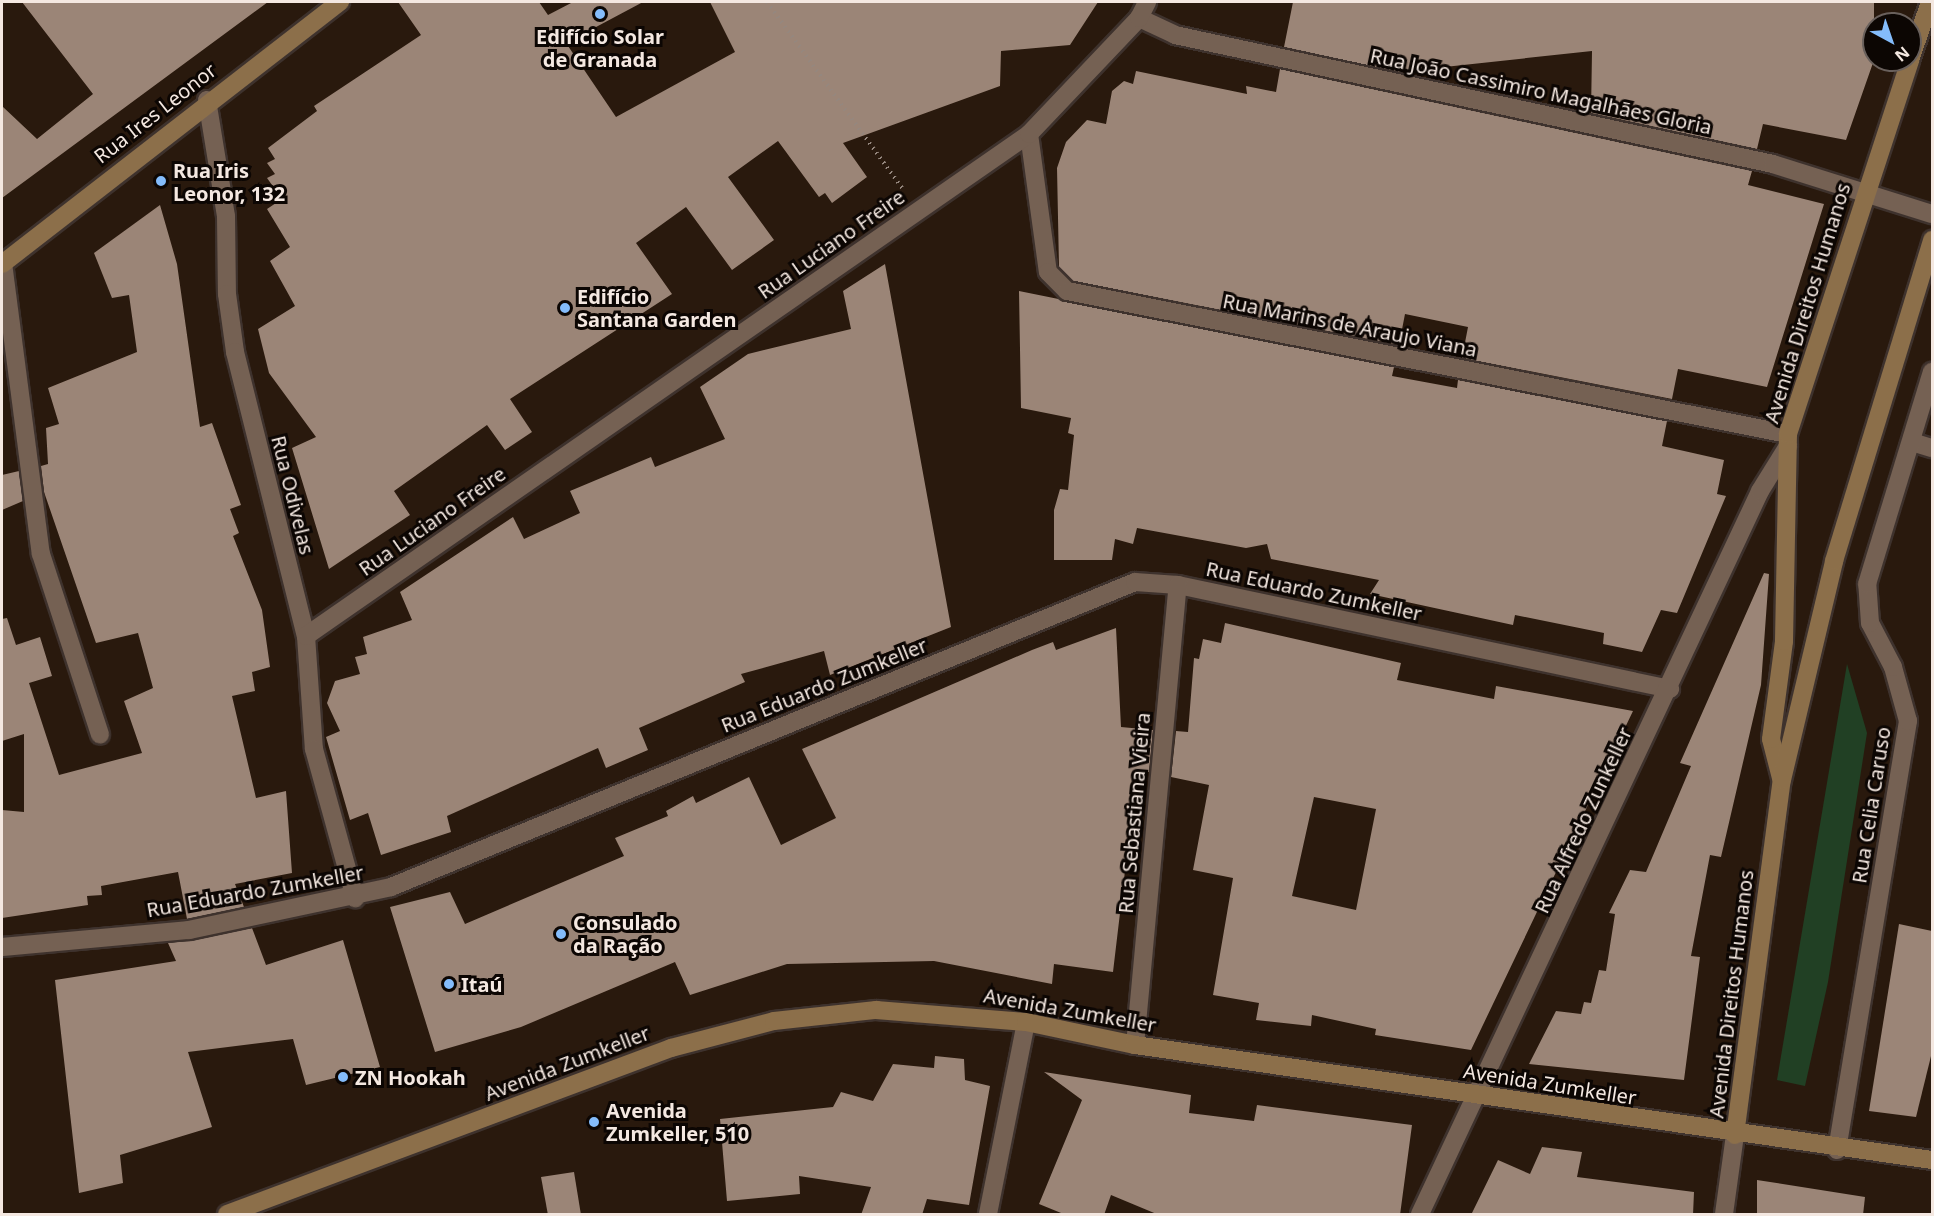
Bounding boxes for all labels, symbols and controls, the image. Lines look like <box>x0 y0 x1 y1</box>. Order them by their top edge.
marker: Edifício Solar de Granada <box>593 7 607 21</box>
north arrow <box>1862 12 1922 72</box>
place label: Edifício Solar de Granada <box>536 24 664 71</box>
text: N <box>1890 42 1914 67</box>
street label: Rua João Cassimiro Magalhães Gloria <box>1368 43 1714 139</box>
street label: Rua Ires Leonor <box>89 58 221 168</box>
place label: Rua Iris Leonor, 132 <box>173 158 285 205</box>
marker: Rua Iris Leonor, 132 <box>154 174 168 188</box>
street label: Avenida Direitos Humanos <box>1759 180 1855 426</box>
street label: Rua Luciano Freire <box>753 184 909 304</box>
place label: Edifício Santana Garden <box>577 284 736 331</box>
street label: Rua Marins de Araujo Viana <box>1221 289 1479 361</box>
marker: Edifício Santana Garden <box>558 301 572 315</box>
street label: Rua Odivelas <box>267 433 319 557</box>
street label: Rua Luciano Freire <box>354 461 510 581</box>
street label: Rua Eduardo Zumkeller <box>1204 556 1424 626</box>
street label: Rua Eduardo Zumkeller <box>718 633 930 737</box>
street label: Rua Sebastiana Vieira <box>1113 712 1155 914</box>
street label: Rua Alfredo Zunkeller <box>1529 723 1637 917</box>
street label: Rua Celia Caruso <box>1847 725 1895 885</box>
street label: Rua Eduardo Zumkeller <box>145 860 365 922</box>
street label: Avenida Direitos Humanos <box>1704 869 1758 1119</box>
place label: Consulado da Ração <box>573 910 677 957</box>
marker: Consulado da Ração <box>554 927 568 941</box>
place label: Itaú <box>461 972 502 996</box>
marker: Itaú <box>442 977 456 991</box>
street label: Avenida Zumkeller <box>982 983 1158 1037</box>
street label: Avenida Zumkeller <box>481 1020 653 1106</box>
street label: Avenida Zumkeller <box>1462 1058 1638 1110</box>
place label: ZN Hookah <box>355 1065 466 1089</box>
marker: ZN Hookah <box>336 1070 350 1084</box>
place label: Avenida Zumkeller, 510 <box>606 1098 749 1145</box>
marker: Avenida Zumkeller, 510 <box>587 1115 601 1129</box>

